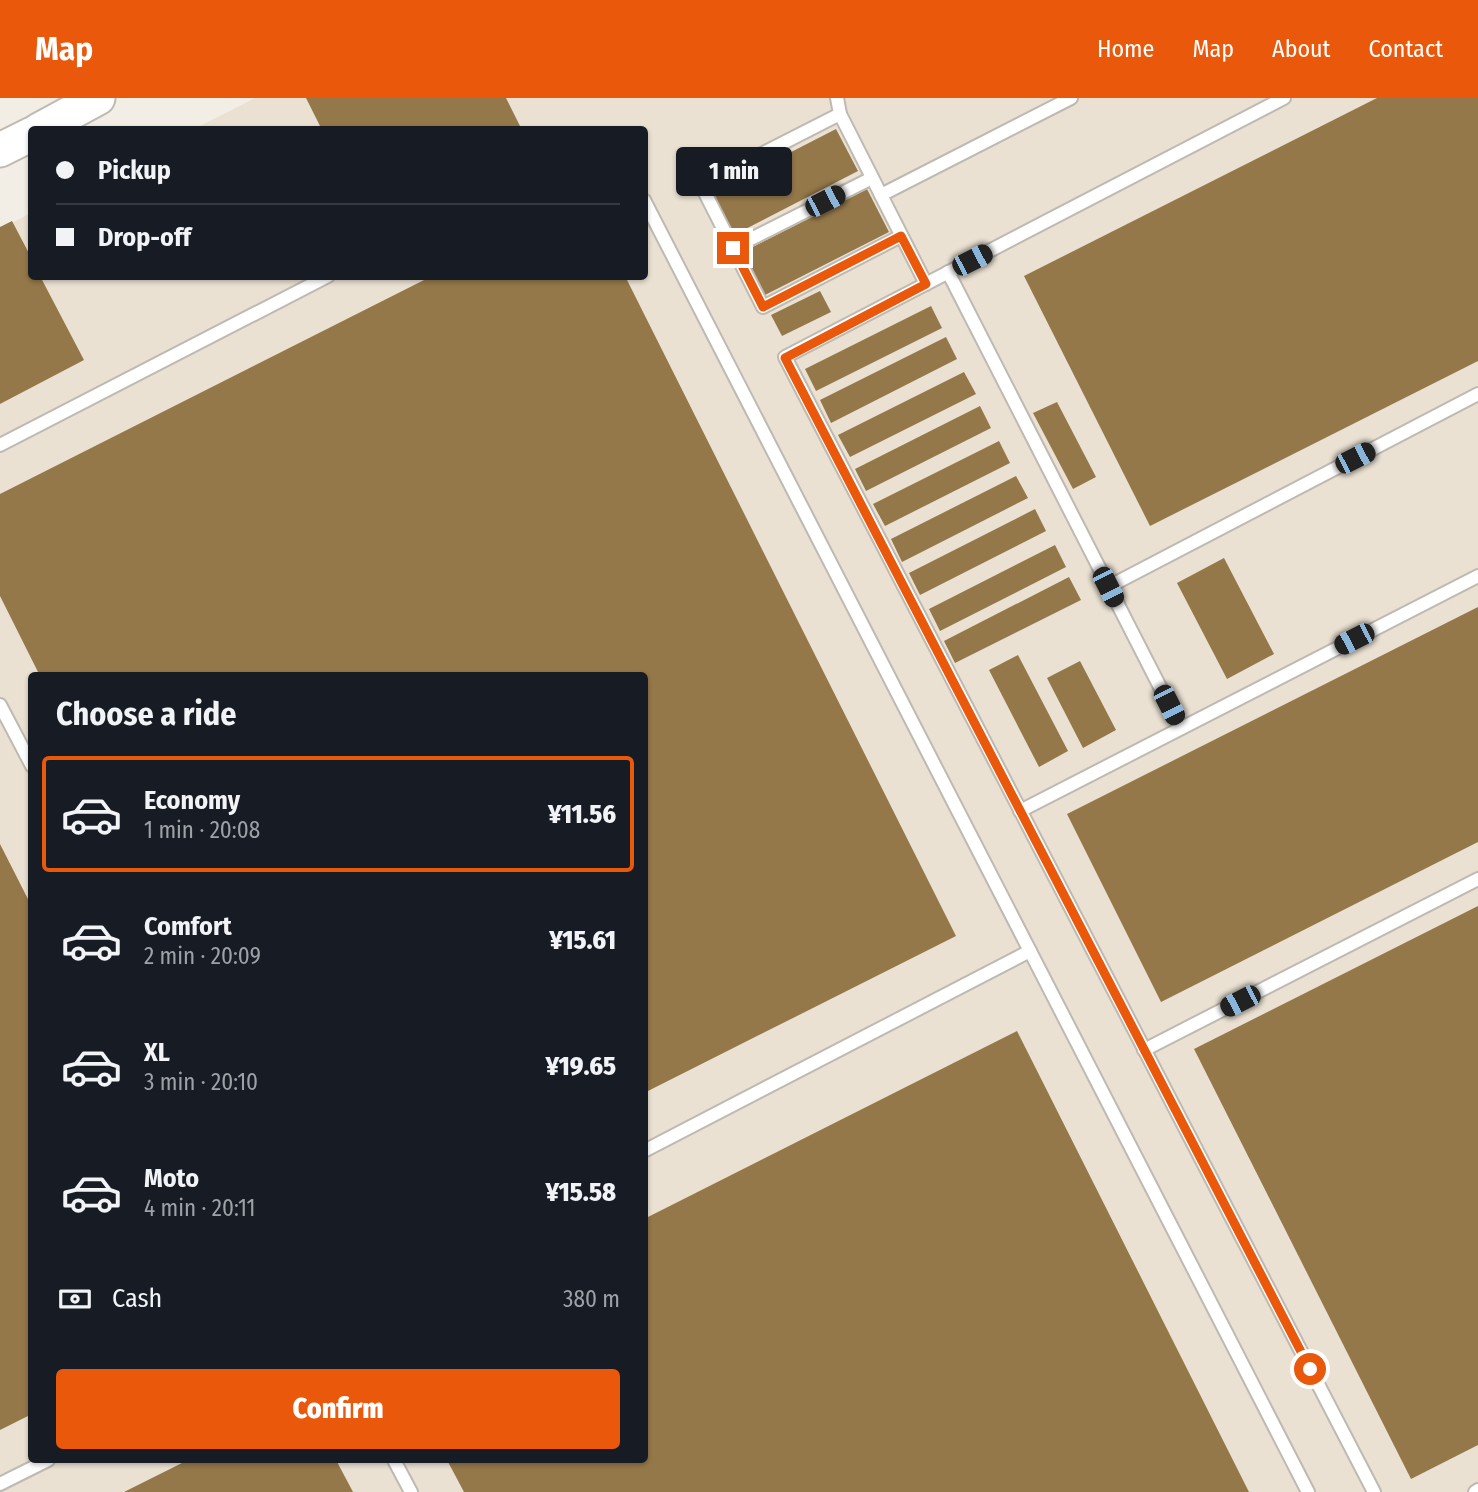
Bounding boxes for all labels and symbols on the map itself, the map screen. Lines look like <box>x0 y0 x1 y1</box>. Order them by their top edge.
callout: 1 min <box>675 146 791 195</box>
car <box>802 182 849 220</box>
route end <box>717 232 749 264</box>
car <box>949 241 996 279</box>
car <box>1332 439 1379 477</box>
car <box>1090 564 1127 610</box>
car <box>1331 620 1378 658</box>
car <box>1151 682 1188 728</box>
car <box>1217 982 1264 1020</box>
route start <box>1294 1353 1326 1385</box>

